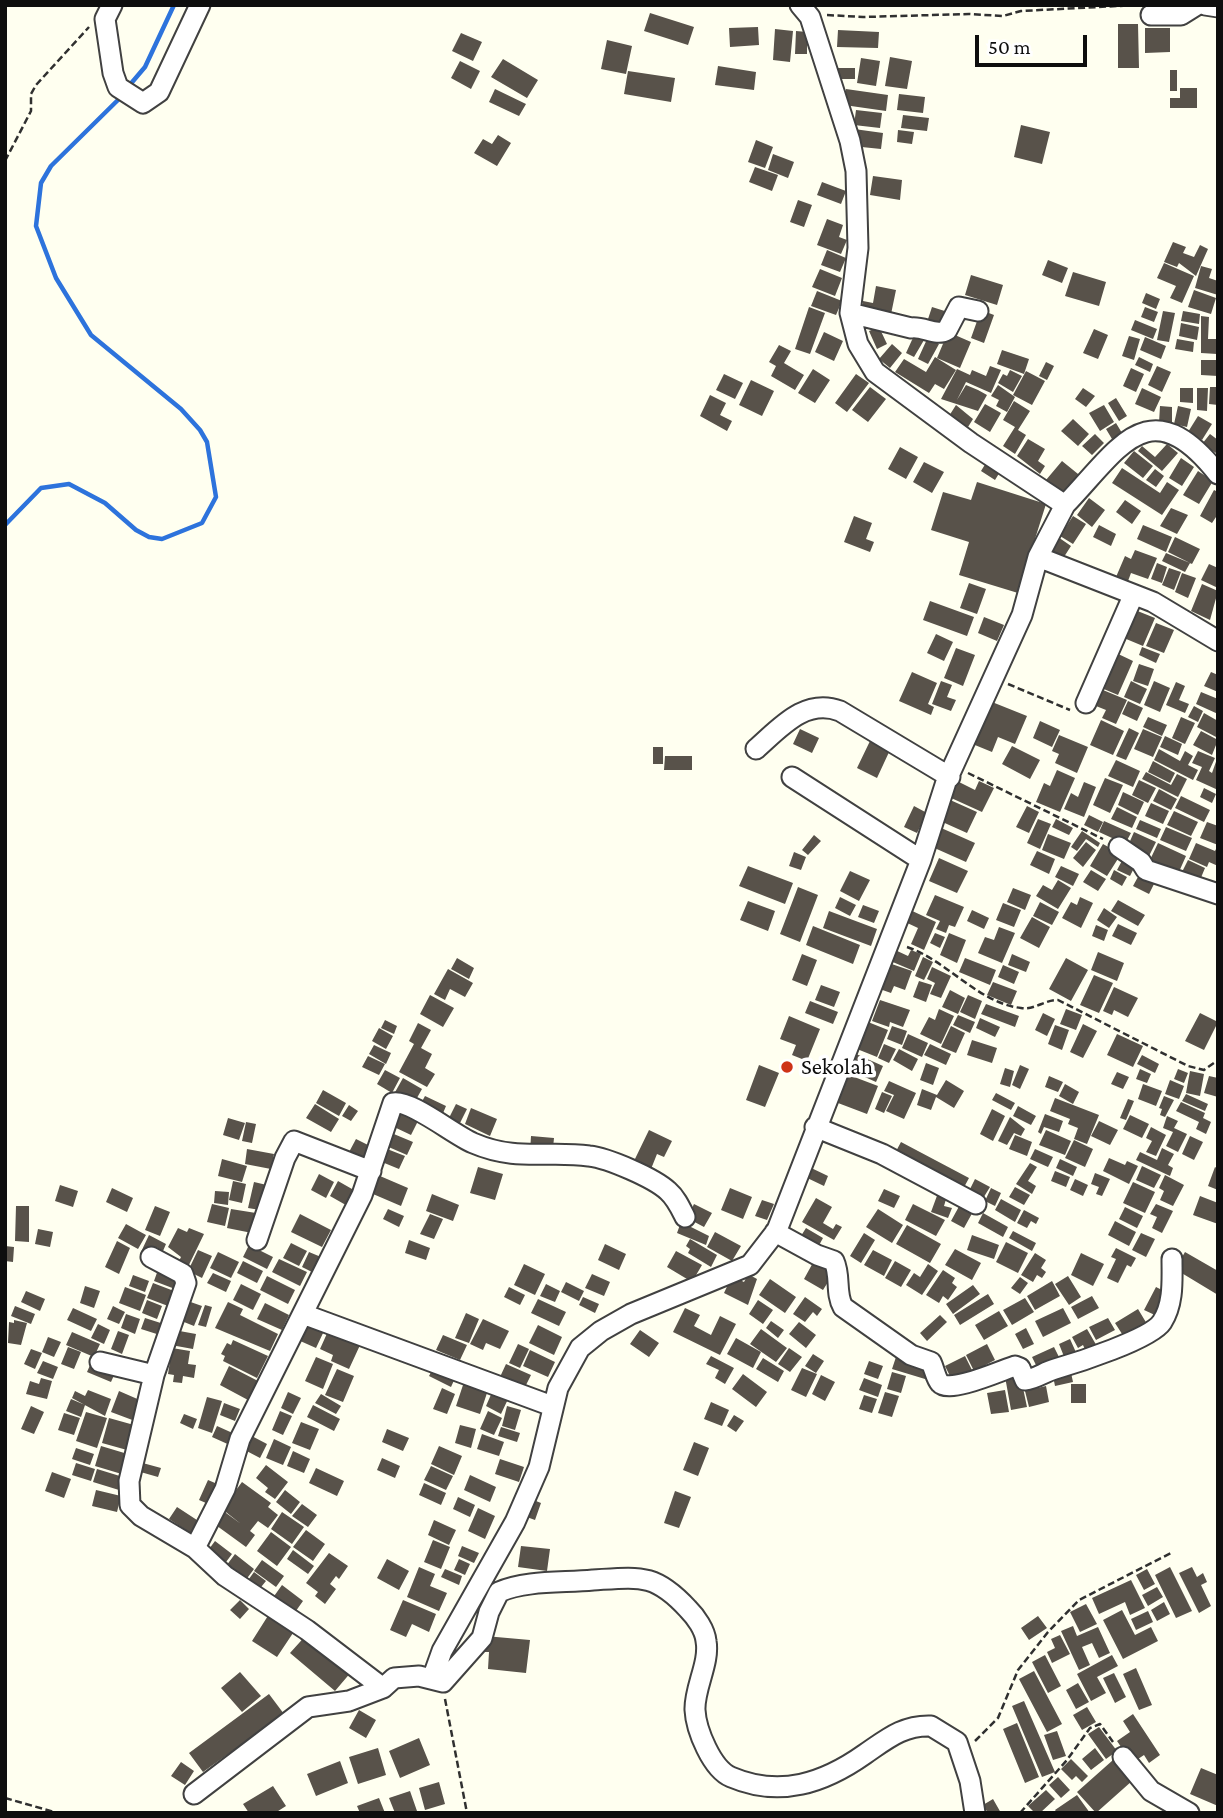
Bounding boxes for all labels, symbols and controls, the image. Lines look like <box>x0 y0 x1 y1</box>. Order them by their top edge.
scale bar <box>978 21 1090 65</box>
text: 50 m <box>988 35 1031 59</box>
place label: Sekolah <box>801 1053 873 1081</box>
marker: Sekolah <box>779 1059 795 1075</box>

